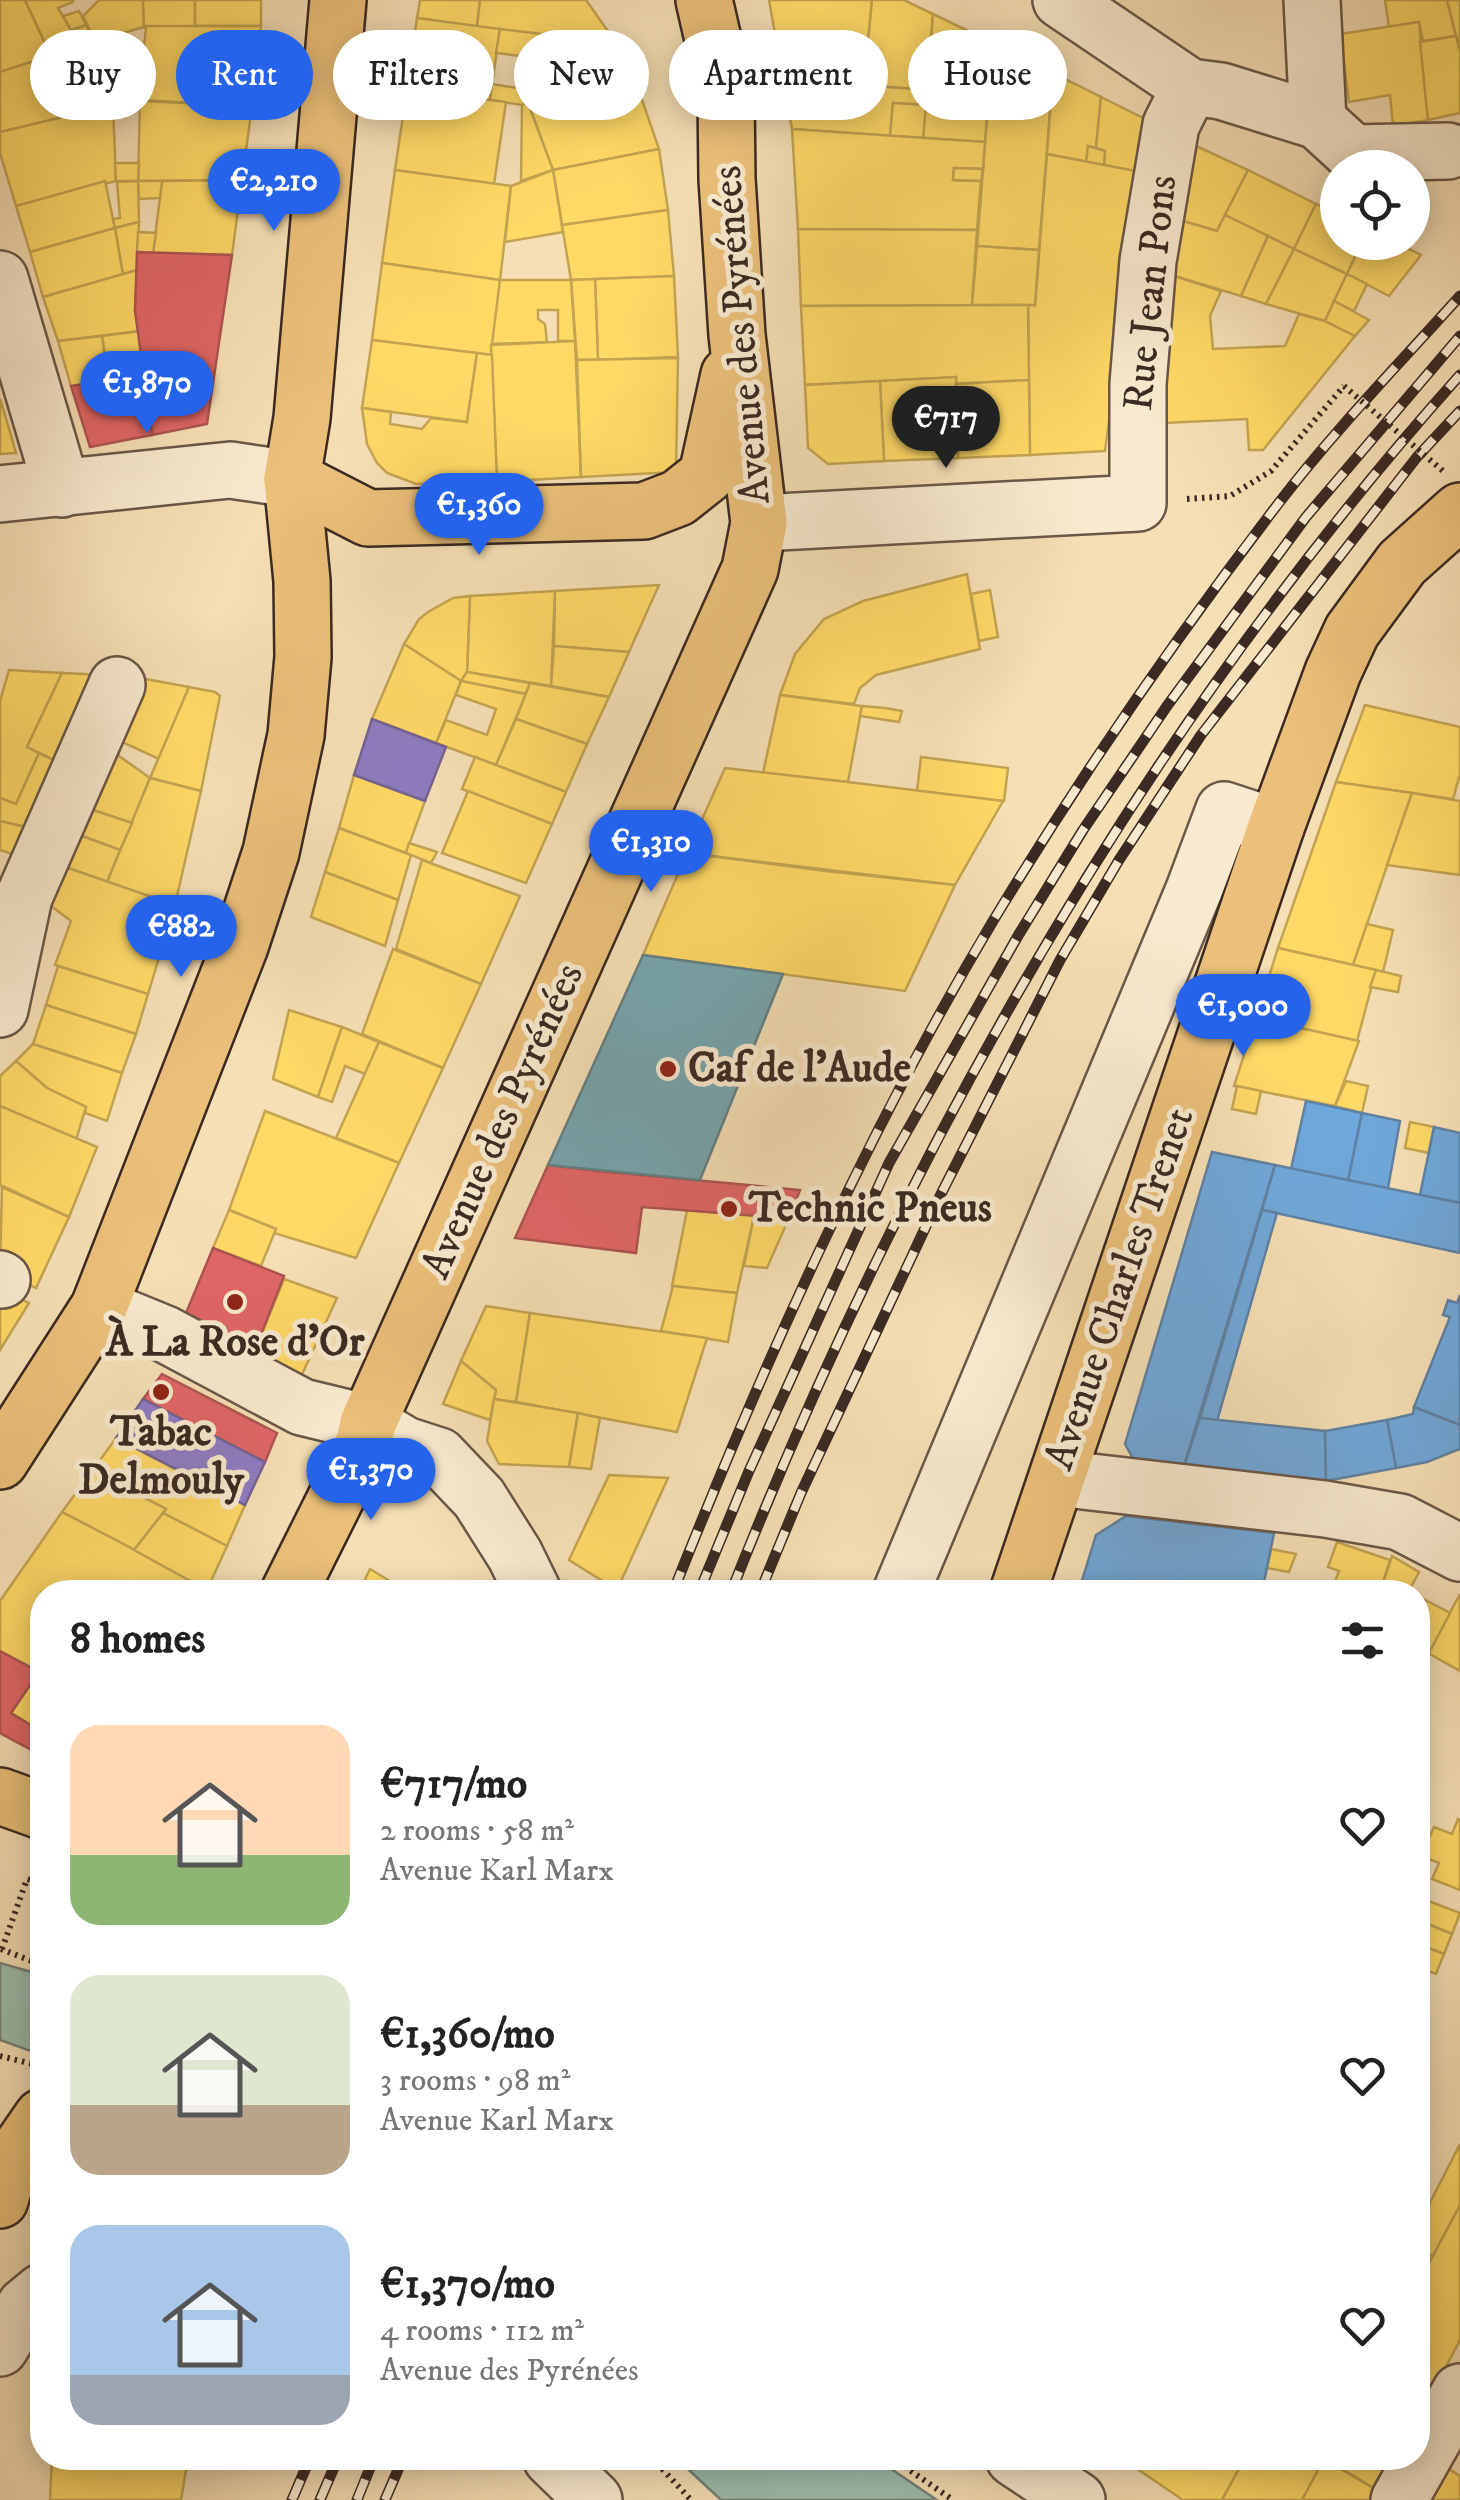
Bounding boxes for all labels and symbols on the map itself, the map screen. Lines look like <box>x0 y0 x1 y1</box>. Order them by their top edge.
pin: €2,210 <box>193 149 355 234</box>
street label: Avenue des Pyrénées <box>701 164 783 506</box>
street label: Rue Jean Pons <box>1113 173 1189 413</box>
pin: €1,870 <box>66 351 228 436</box>
pin: €717 <box>887 386 1005 471</box>
pin: €1,360 <box>398 473 560 558</box>
pin: €1,310 <box>570 810 732 895</box>
pin: €882 <box>122 895 240 980</box>
street label: Avenue des Pyrénées <box>410 955 596 1287</box>
pin: €1,000 <box>1162 974 1324 1059</box>
place label: Caf de l'Aude <box>688 1043 911 1095</box>
marker: Caf de l'Aude <box>657 1058 679 1080</box>
street label: Avenue Charles Trenet <box>1034 1101 1206 1477</box>
place label: Technic Pneus <box>748 1183 992 1235</box>
marker: Technic Pneus <box>718 1198 740 1220</box>
marker: À La Rose d'Or <box>224 1291 246 1313</box>
place label: À La Rose d'Or <box>105 1315 365 1369</box>
marker: Tabac Delmouly <box>150 1381 172 1403</box>
place label: Tabac Delmouly <box>78 1407 245 1507</box>
pin: €1,370 <box>290 1438 452 1523</box>

